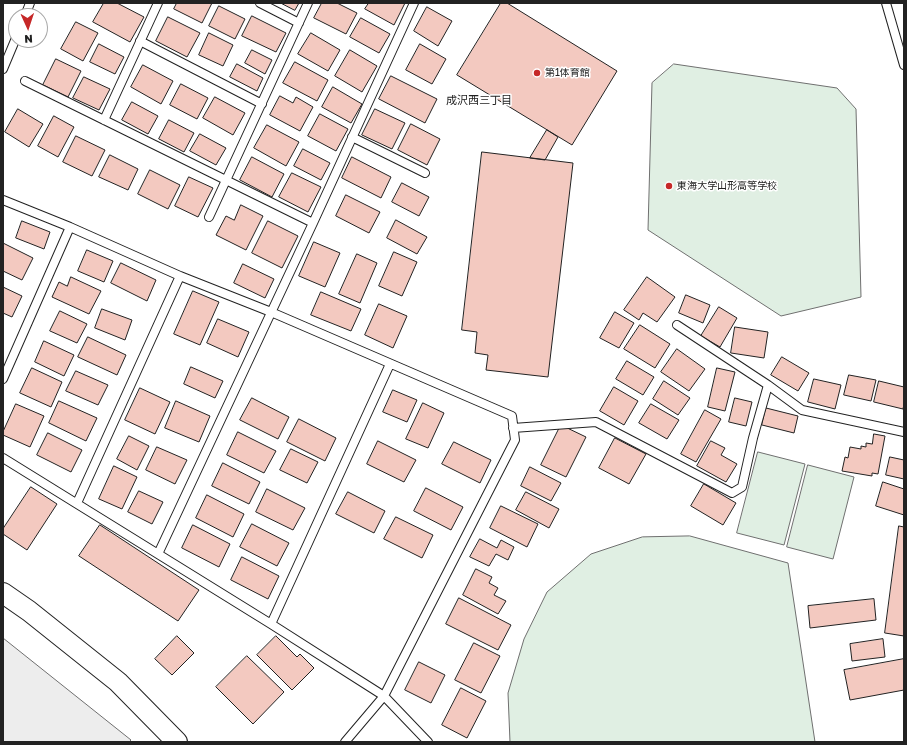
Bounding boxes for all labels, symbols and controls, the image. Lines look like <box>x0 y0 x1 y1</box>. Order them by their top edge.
north arrow <box>8 8 48 48</box>
text: N <box>24 33 33 46</box>
place label: 第1体育館 <box>545 67 590 79</box>
marker: 第1体育館 <box>532 68 542 78</box>
district label: 成沢西三丁目 <box>446 94 512 108</box>
place label: 東海大学山形高等学校 <box>677 180 777 192</box>
marker: 東海大学山形高等学校 <box>664 181 674 191</box>

